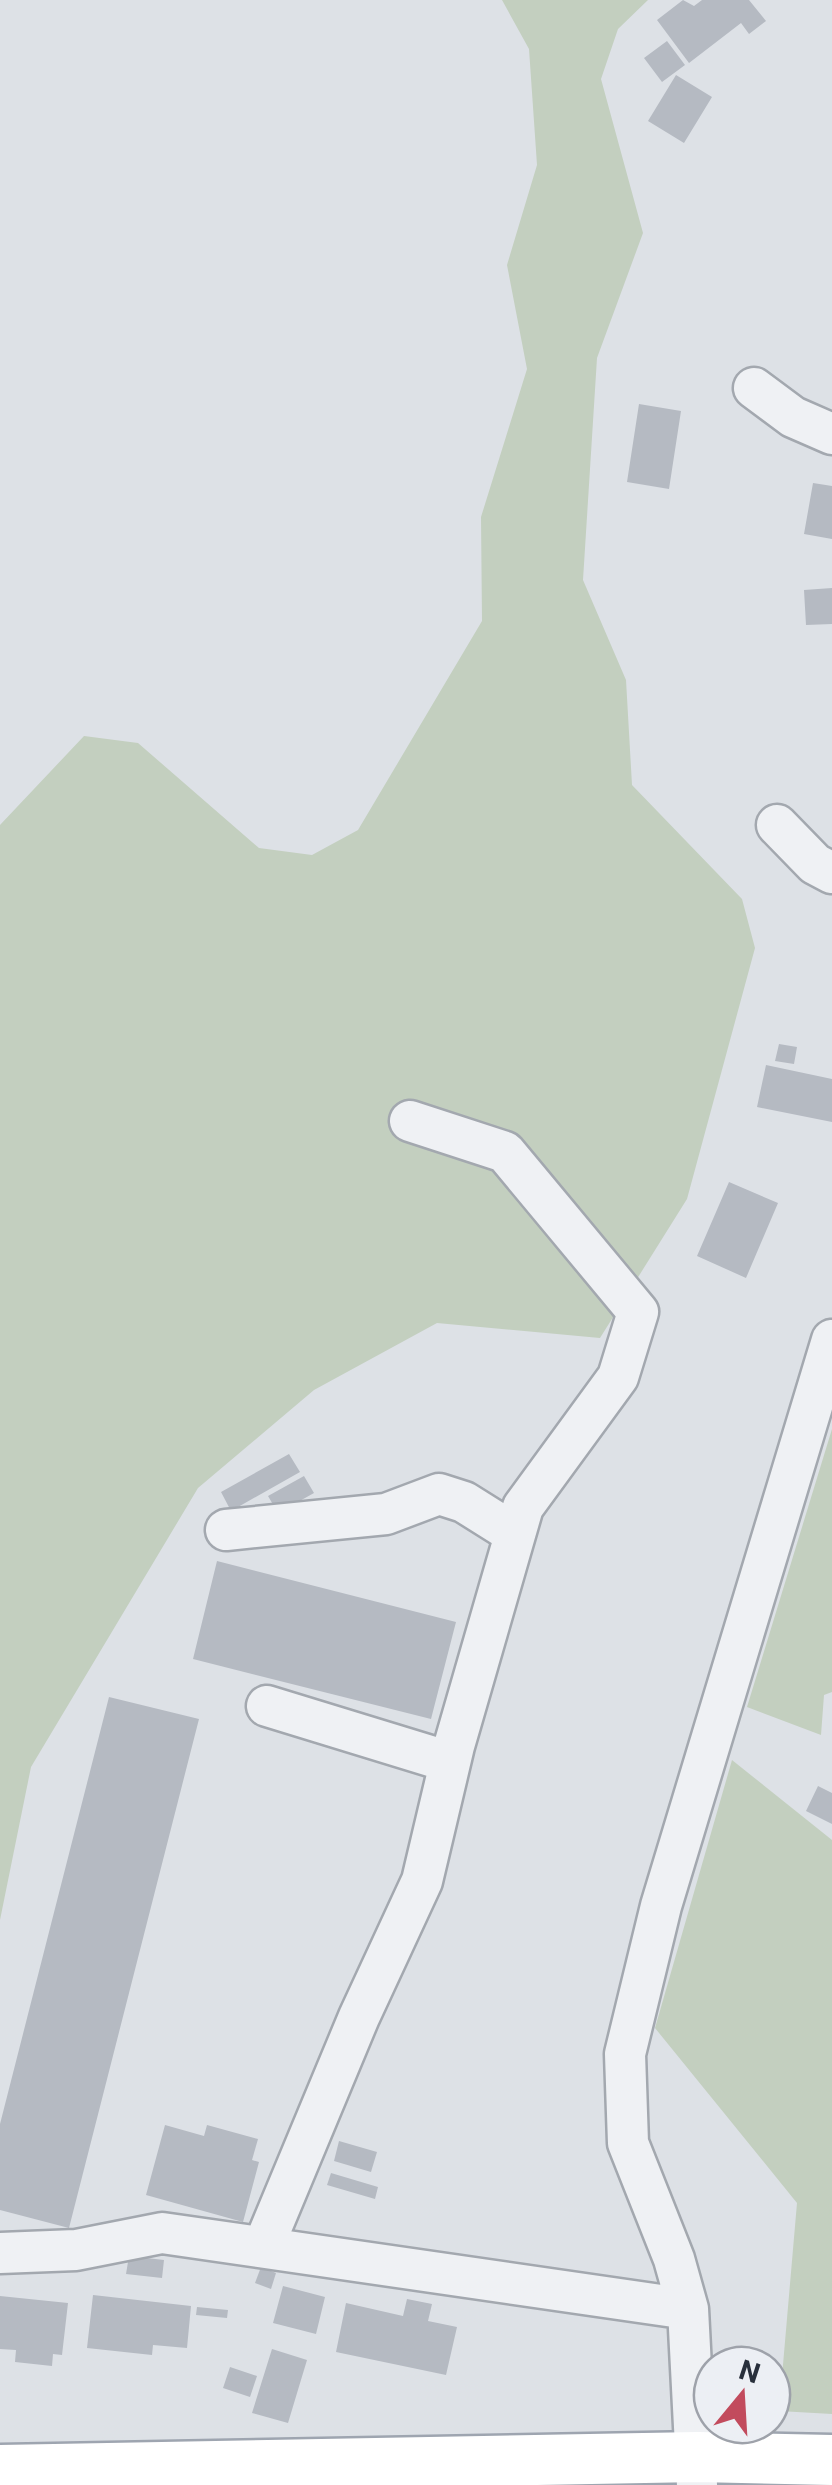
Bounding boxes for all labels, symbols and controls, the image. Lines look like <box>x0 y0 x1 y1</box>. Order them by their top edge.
north arrow <box>692 2345 792 2445</box>
text: N <box>735 2353 764 2390</box>

